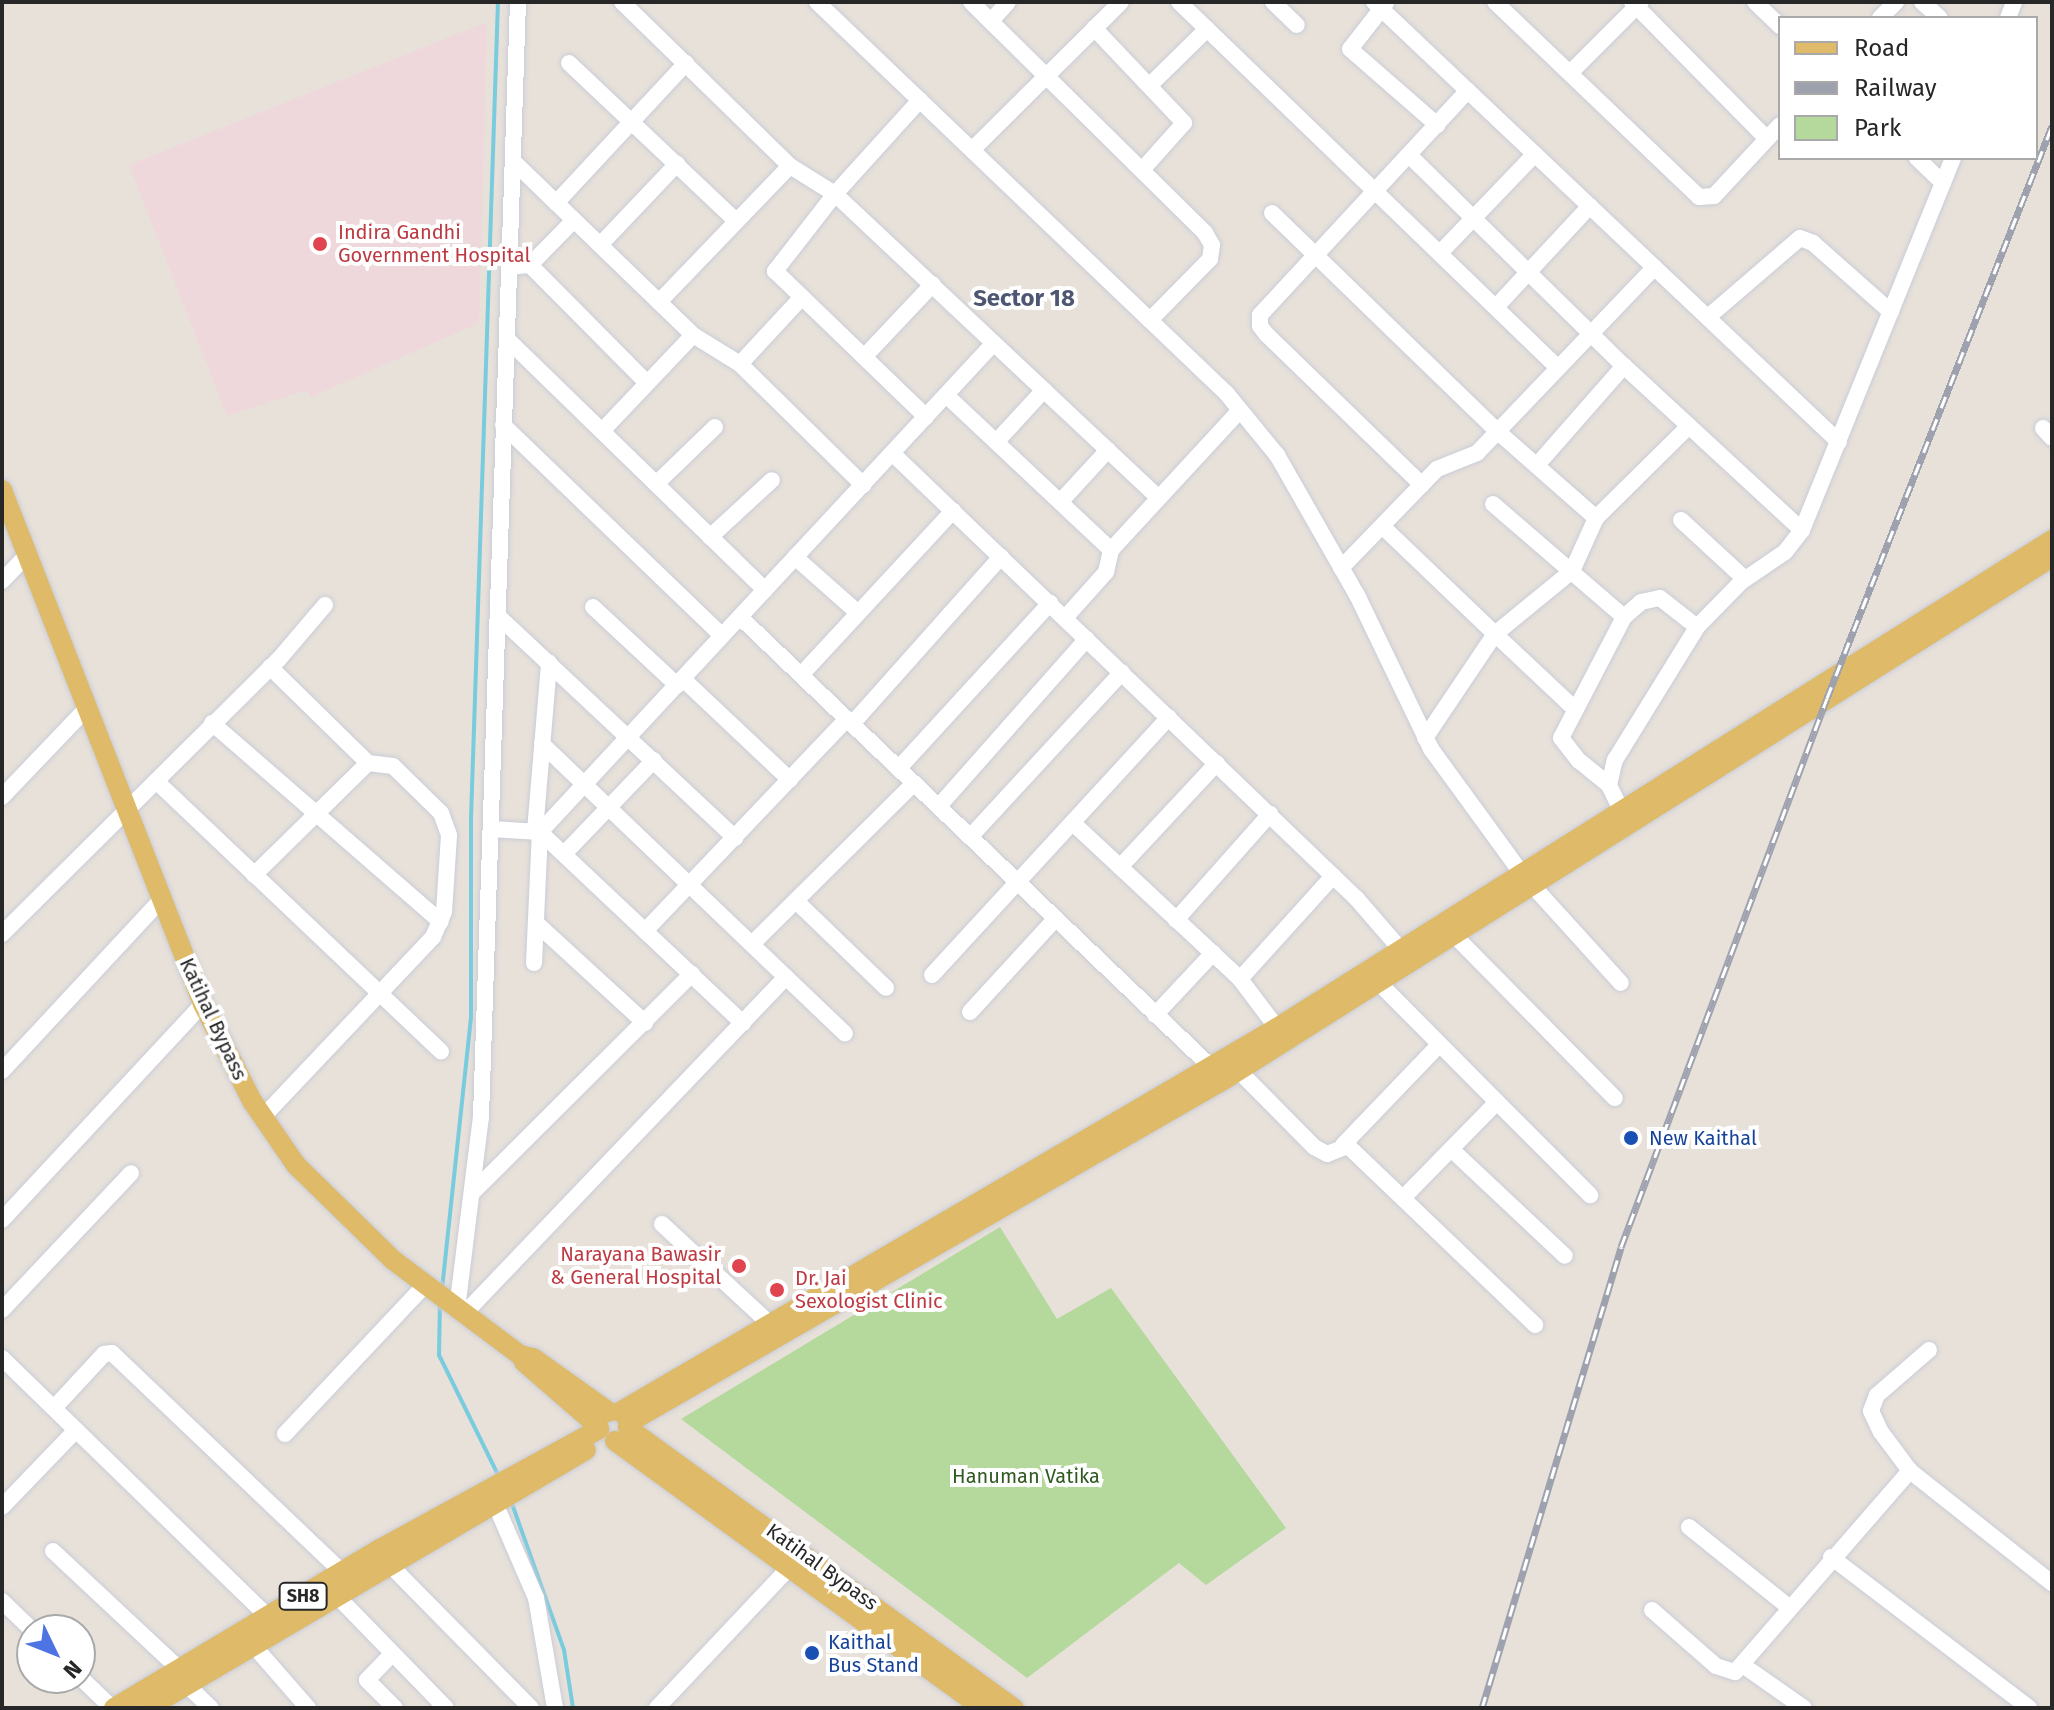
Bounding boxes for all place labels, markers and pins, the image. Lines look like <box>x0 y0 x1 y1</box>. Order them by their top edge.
place label: Indira Gandhi Government Hospital <box>338 220 530 267</box>
marker: Indira Gandhi Government Hospital <box>309 233 331 255</box>
place label: New Kaithal <box>1649 1126 1757 1150</box>
marker: New Kaithal <box>1620 1127 1642 1149</box>
place label: Narayana Bawasir & General Hospital <box>550 1242 721 1289</box>
marker: Narayana Bawasir & General Hospital <box>728 1255 750 1277</box>
place label: Dr. Jai Sexologist Clinic <box>795 1266 943 1313</box>
marker: Dr. Jai Sexologist Clinic <box>766 1279 788 1301</box>
place label: Kaithal Bus Stand <box>828 1630 919 1677</box>
marker: Kaithal Bus Stand <box>803 1644 821 1662</box>

